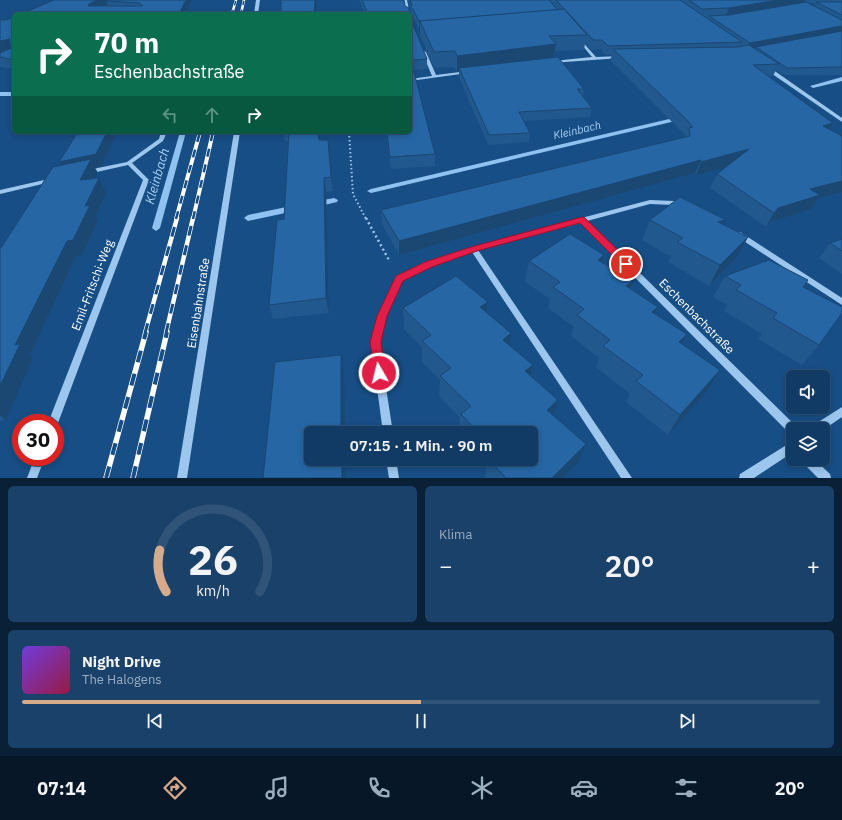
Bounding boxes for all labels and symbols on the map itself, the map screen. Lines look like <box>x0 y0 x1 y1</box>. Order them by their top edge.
water label: Kleinbach <box>552 118 602 142</box>
water label: Kleinbach <box>141 146 173 206</box>
street label: Emil-Fritschi-Weg <box>68 237 116 333</box>
pin <box>609 247 643 281</box>
street label: Eisenbahnstraße <box>183 256 213 349</box>
street label: Eschenbachstraße <box>656 275 738 357</box>
position arrow <box>358 352 400 394</box>
speed limit sign: 30 <box>12 414 64 466</box>

